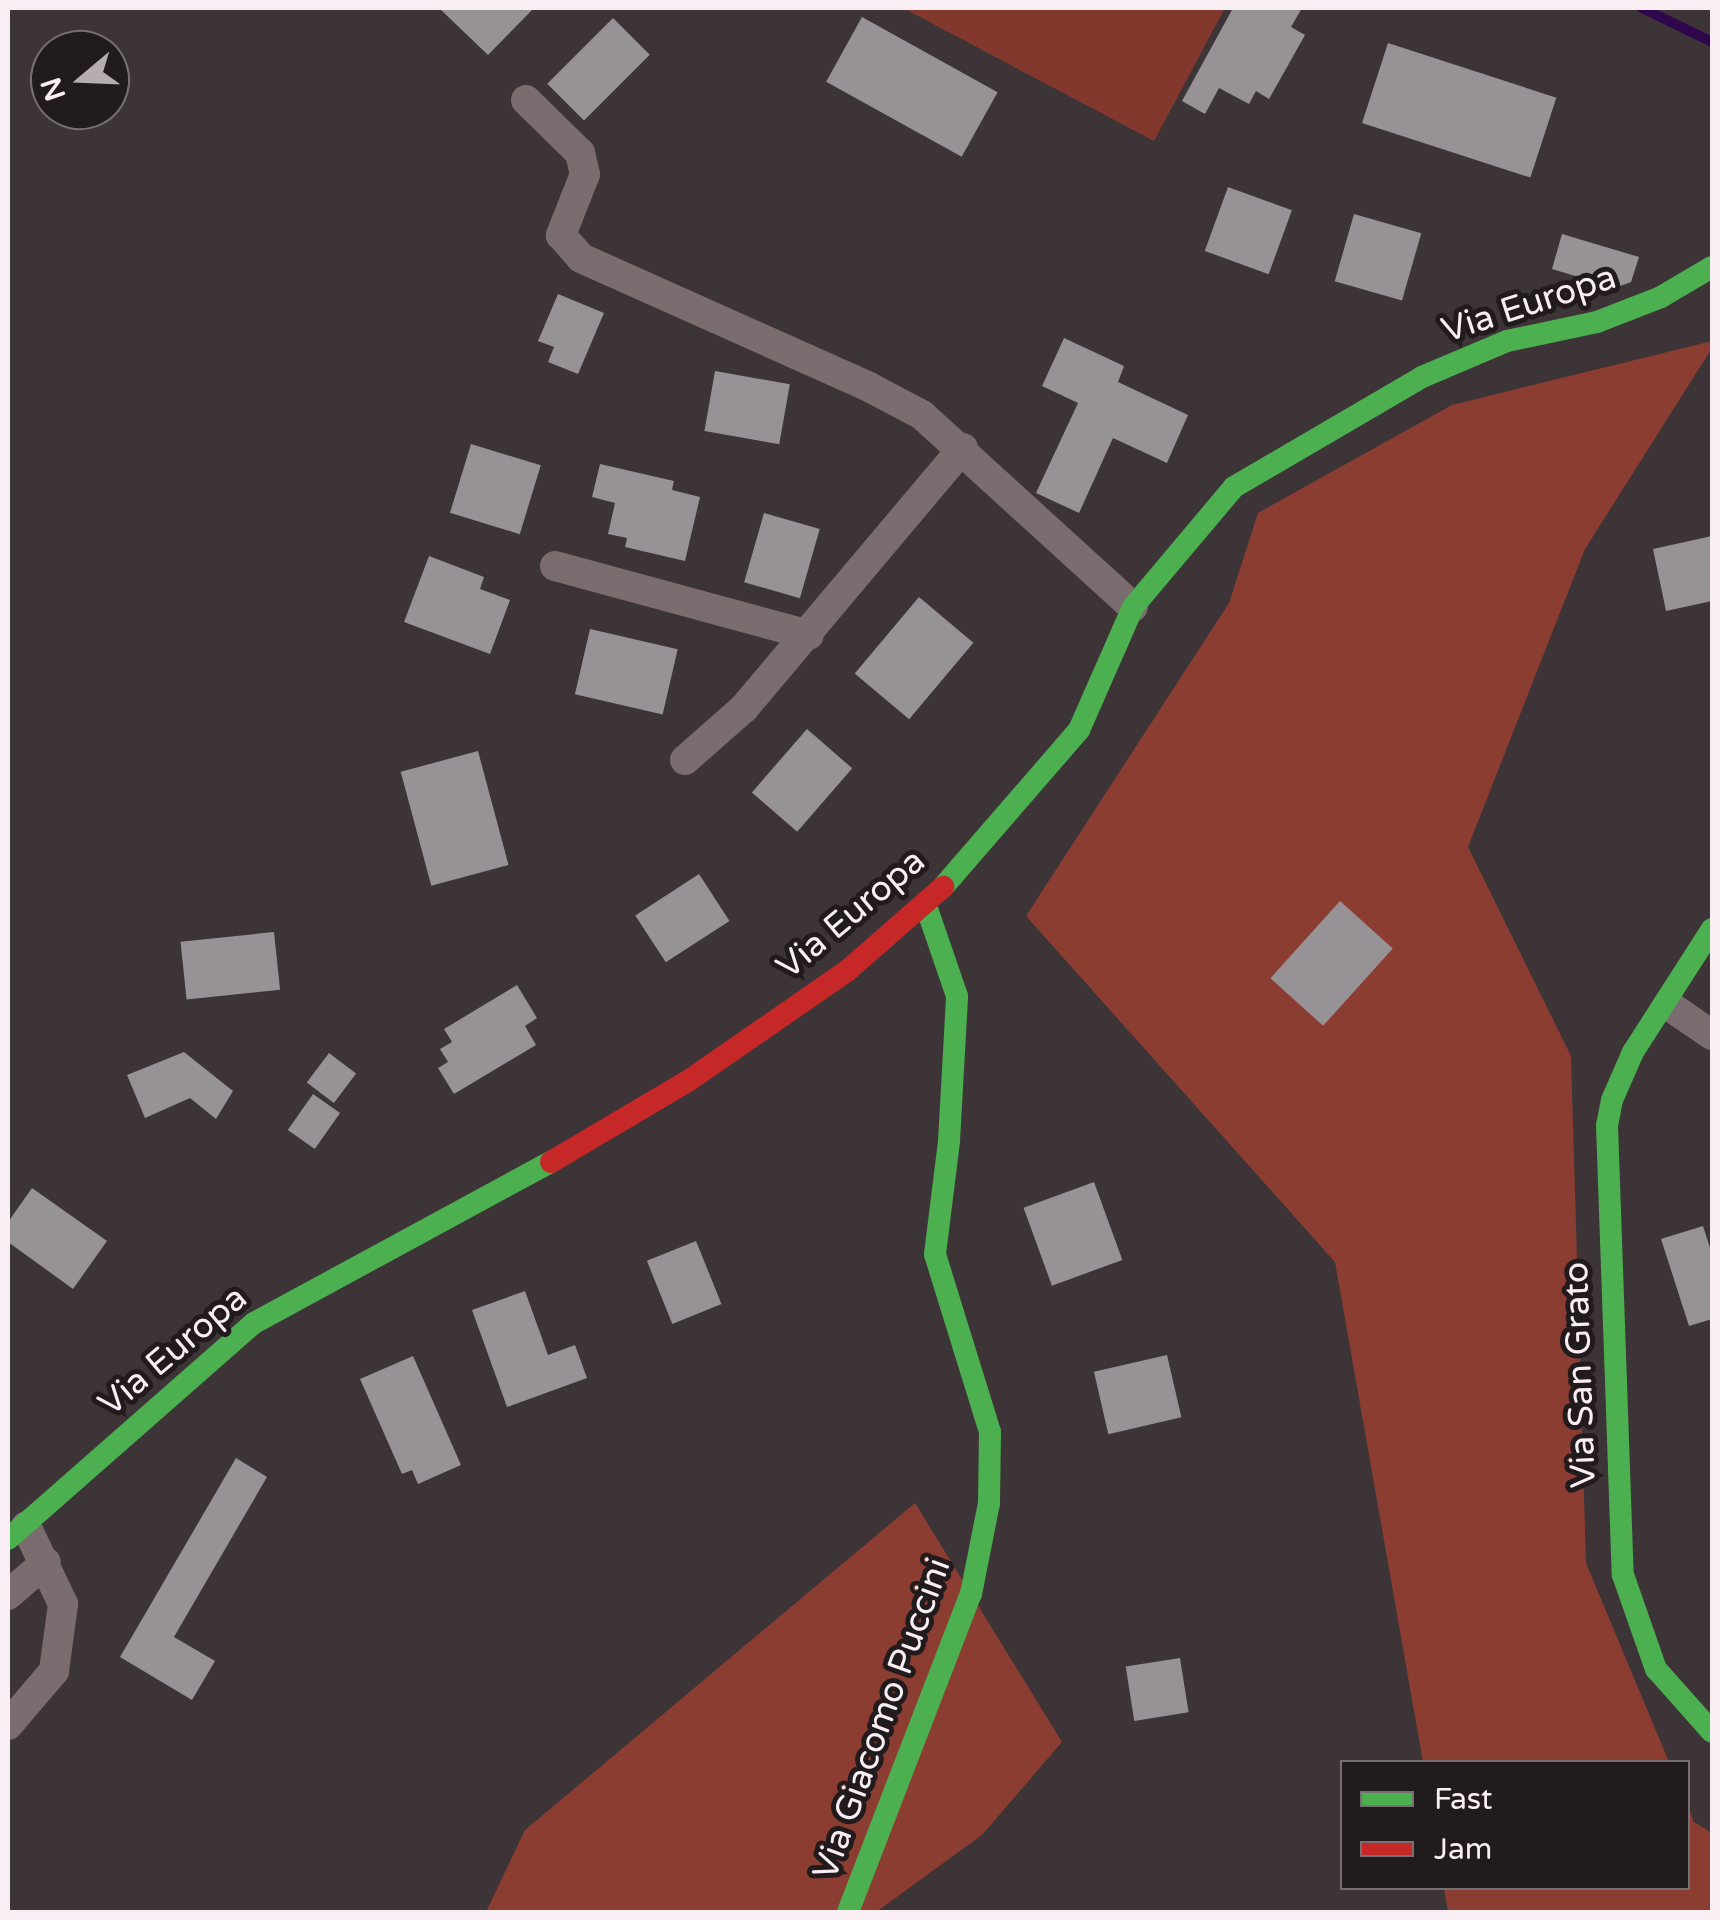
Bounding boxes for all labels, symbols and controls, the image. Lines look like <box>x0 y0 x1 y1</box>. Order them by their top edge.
north arrow <box>30 30 130 130</box>
text: N <box>34 73 73 105</box>
street label: Via Europa <box>1437 256 1621 352</box>
street label: Via Europa <box>768 840 934 988</box>
street label: Via San Grato <box>1555 1261 1605 1489</box>
street label: Via Europa <box>90 1277 256 1425</box>
street label: Via Giacomo Puccini <box>804 1552 960 1886</box>
legend <box>1340 1760 1690 1890</box>
text: Fast <box>1434 1781 1493 1818</box>
text: Jam <box>1434 1831 1492 1868</box>

